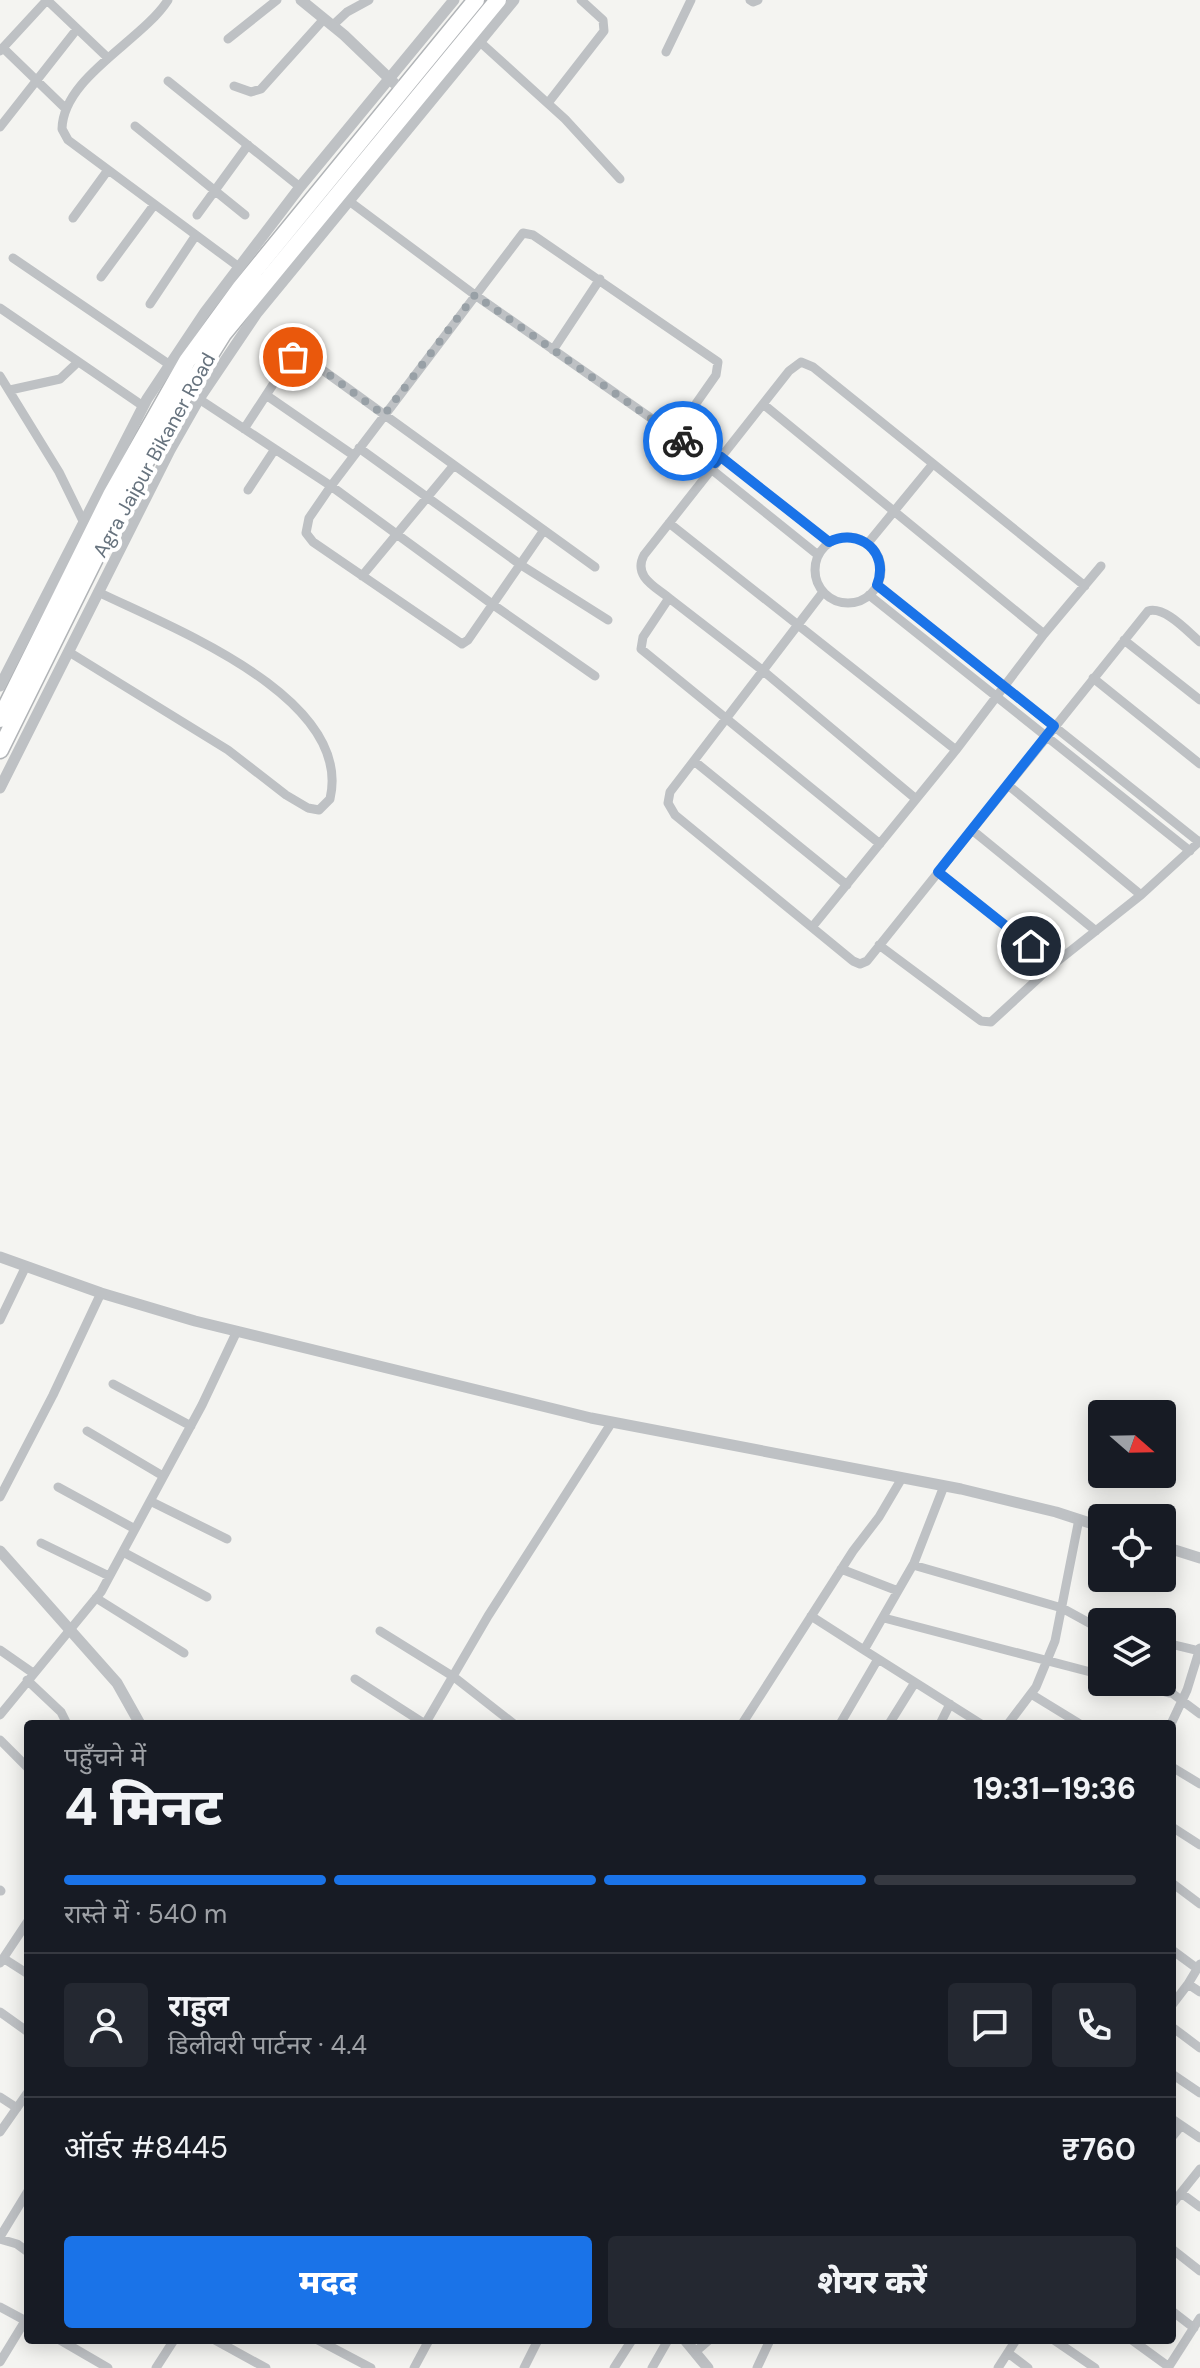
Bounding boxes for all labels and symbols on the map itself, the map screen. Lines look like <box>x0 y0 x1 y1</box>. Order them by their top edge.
pin <box>259 323 327 391</box>
street label: Agra Jaipur Bikaner Road <box>87 348 221 562</box>
courier <box>643 401 723 481</box>
pin <box>997 912 1065 980</box>
north arrow <box>1088 1400 1176 1488</box>

